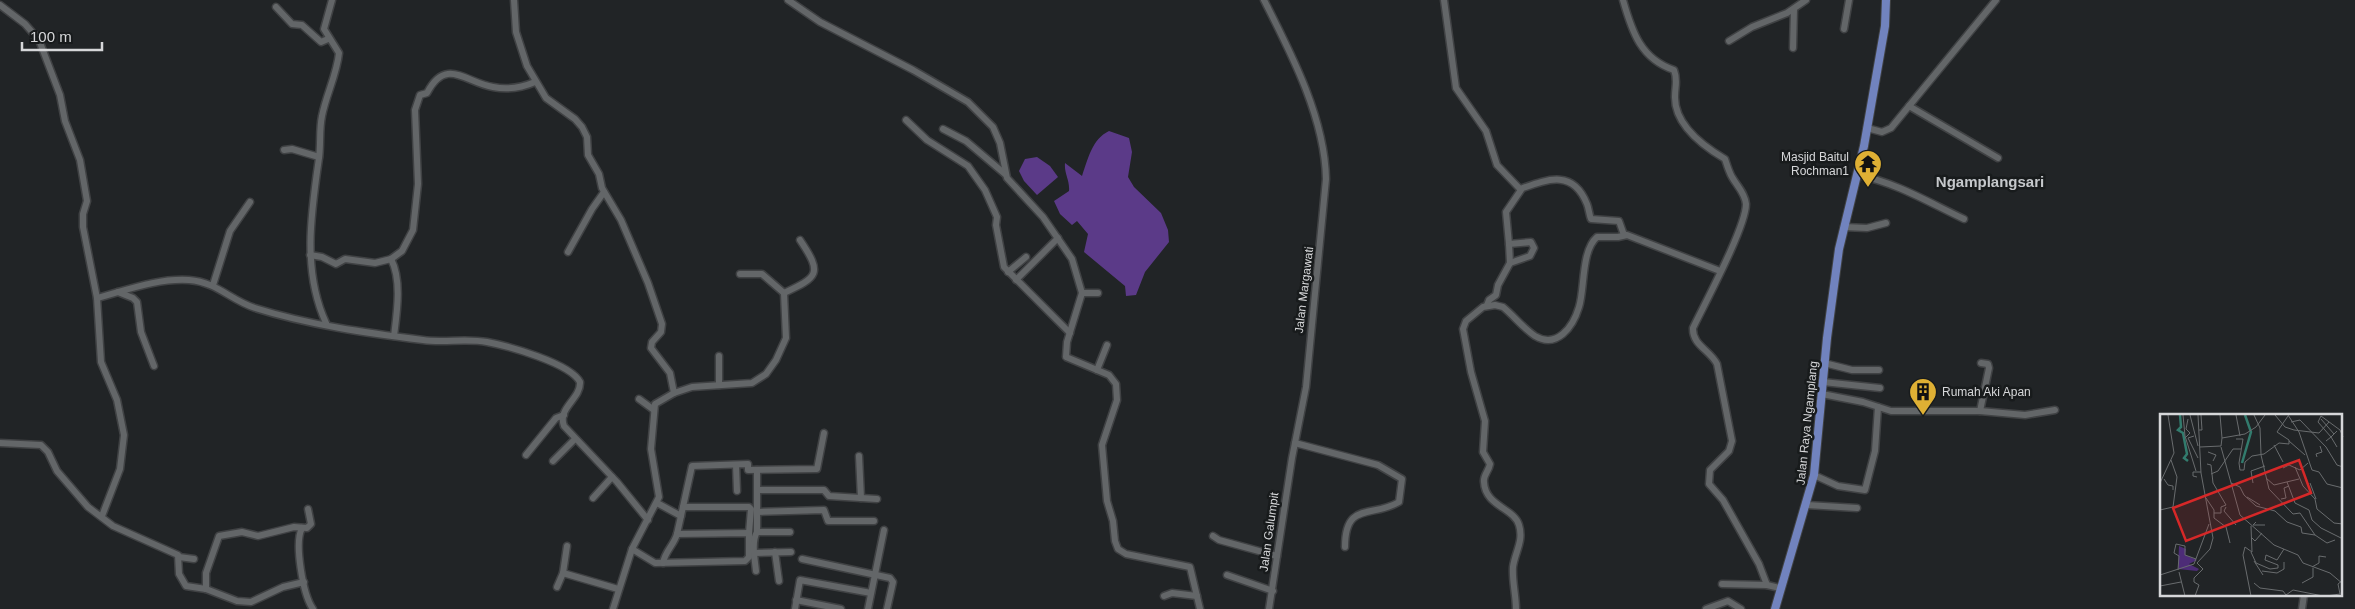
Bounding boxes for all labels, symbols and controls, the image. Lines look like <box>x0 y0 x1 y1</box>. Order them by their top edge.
scale bar <box>22 20 102 52</box>
text: 100 m <box>30 28 72 45</box>
temple icon: Masjid Baitul Rochman1 <box>1853 149 1883 188</box>
place label: Masjid Baitul Rochman1 <box>1781 150 1849 178</box>
district label: Ngamplangsari <box>1936 173 2044 190</box>
street label: Jalan Margawati <box>1292 246 1316 334</box>
street label: Jalan Raya Ngamplang <box>1794 360 1820 486</box>
building icon: Rumah Aki Apan <box>1908 377 1938 416</box>
place label: Rumah Aki Apan <box>1942 385 2031 399</box>
inset map <box>2160 414 2342 596</box>
street label: Jalan Galumpit <box>1256 491 1282 573</box>

